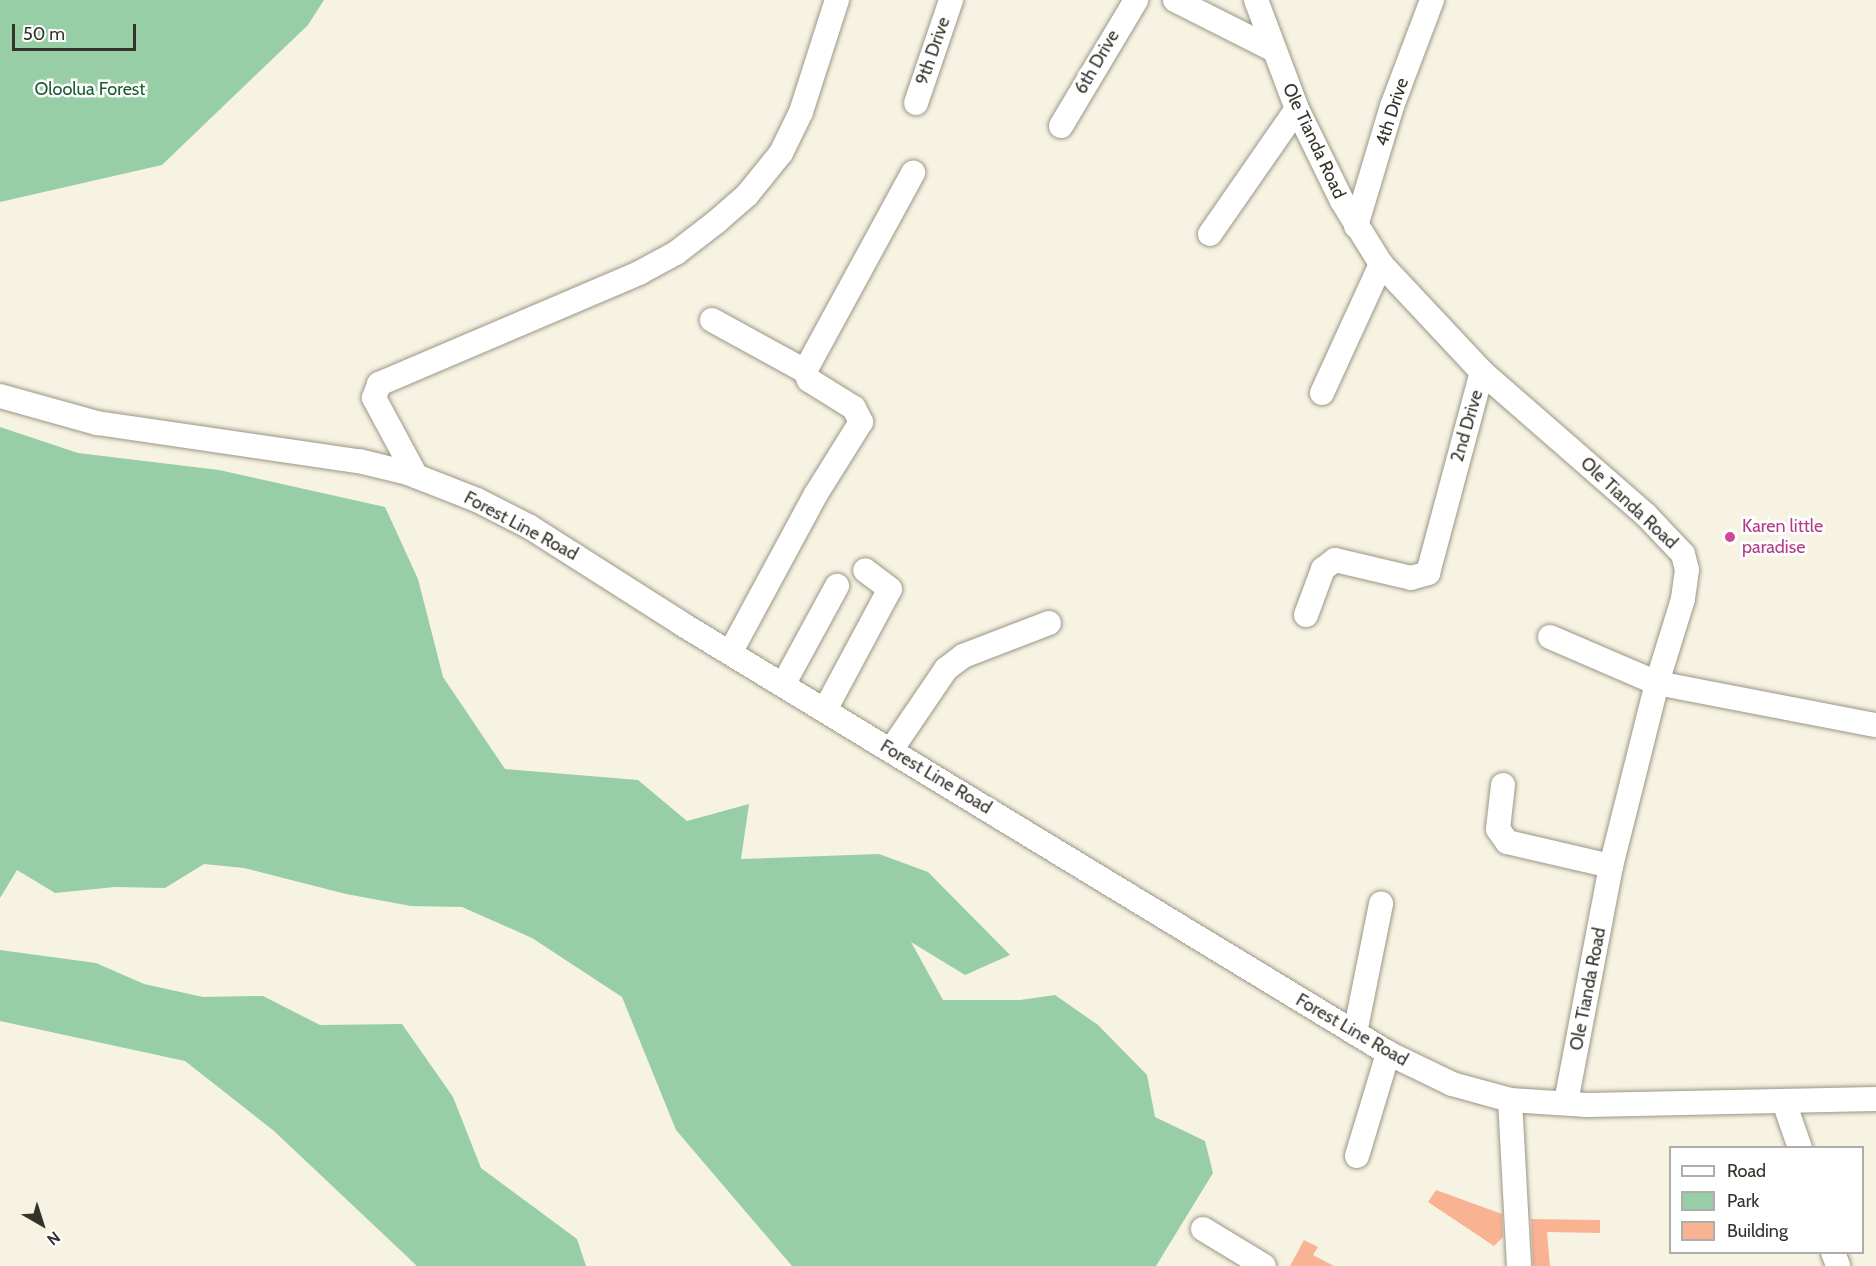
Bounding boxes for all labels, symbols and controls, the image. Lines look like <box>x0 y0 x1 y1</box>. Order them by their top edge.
scale bar <box>15 12 140 50</box>
street label: 9th Drive <box>911 14 955 88</box>
text: 50 m <box>23 23 65 45</box>
street label: 6th Drive <box>1070 26 1124 98</box>
street label: 4th Drive <box>1371 75 1413 149</box>
park label: Oloolua Forest <box>35 78 145 100</box>
street label: Ole Tianda Road <box>1278 80 1350 202</box>
street label: 2nd Drive <box>1446 388 1488 464</box>
street label: Ole Tianda Road <box>1576 453 1682 553</box>
street label: Forest Line Road <box>460 487 582 565</box>
place label: Karen little paradise <box>1742 516 1823 558</box>
marker: Karen little paradise <box>1723 530 1737 544</box>
street label: Forest Line Road <box>876 735 996 819</box>
street label: Ole Tianda Road <box>1565 926 1611 1052</box>
street label: Forest Line Road <box>1292 989 1412 1071</box>
legend <box>1669 1146 1864 1254</box>
text: Road <box>1727 1160 1766 1182</box>
text: Park <box>1727 1190 1759 1212</box>
north arrow <box>12 1194 72 1254</box>
text: Building <box>1727 1220 1788 1242</box>
text: N <box>43 1227 64 1249</box>

